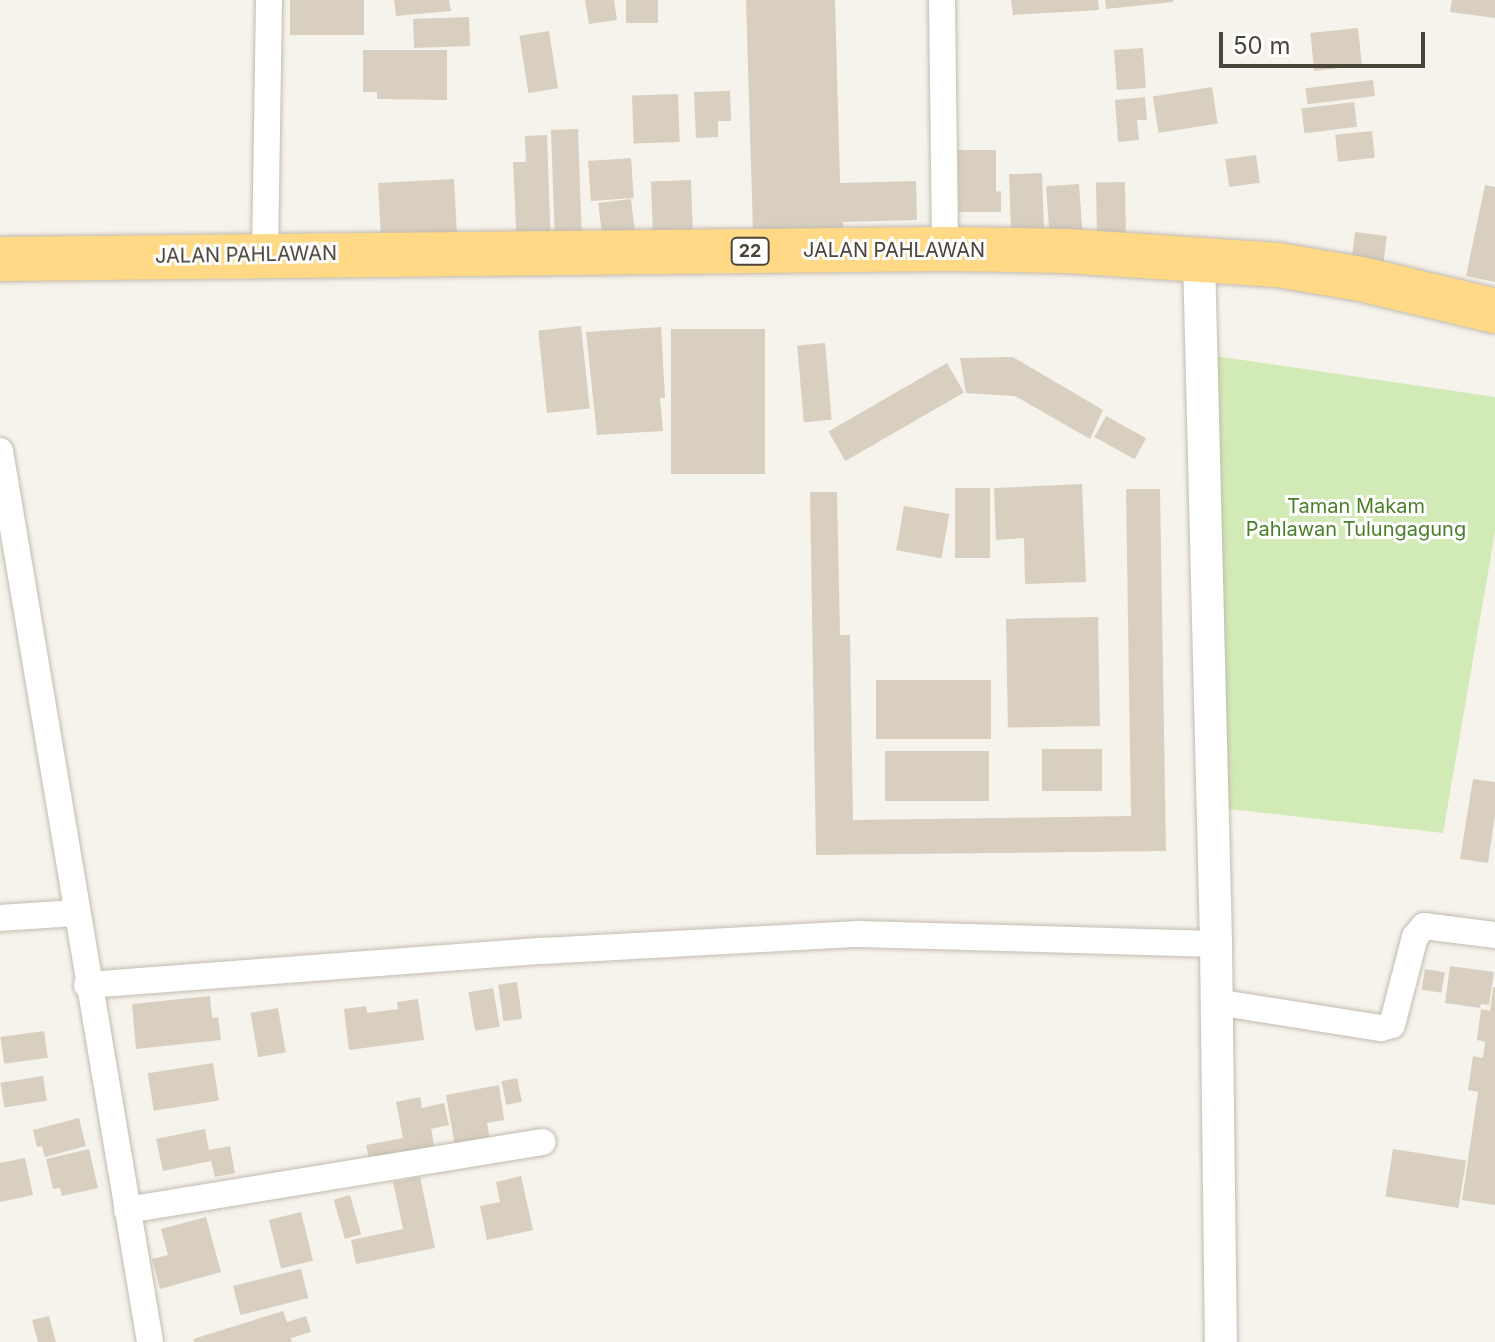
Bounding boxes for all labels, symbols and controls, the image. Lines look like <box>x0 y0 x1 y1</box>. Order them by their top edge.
scale bar <box>1223 16 1429 66</box>
text: 50 m <box>1233 31 1291 60</box>
road number: 22 <box>730 237 770 265</box>
street label: JALAN PAHLAWAN <box>803 238 985 262</box>
street label: JALAN PAHLAWAN <box>155 241 337 269</box>
park label: Taman Makam Pahlawan Tulungagung <box>1246 494 1466 541</box>

